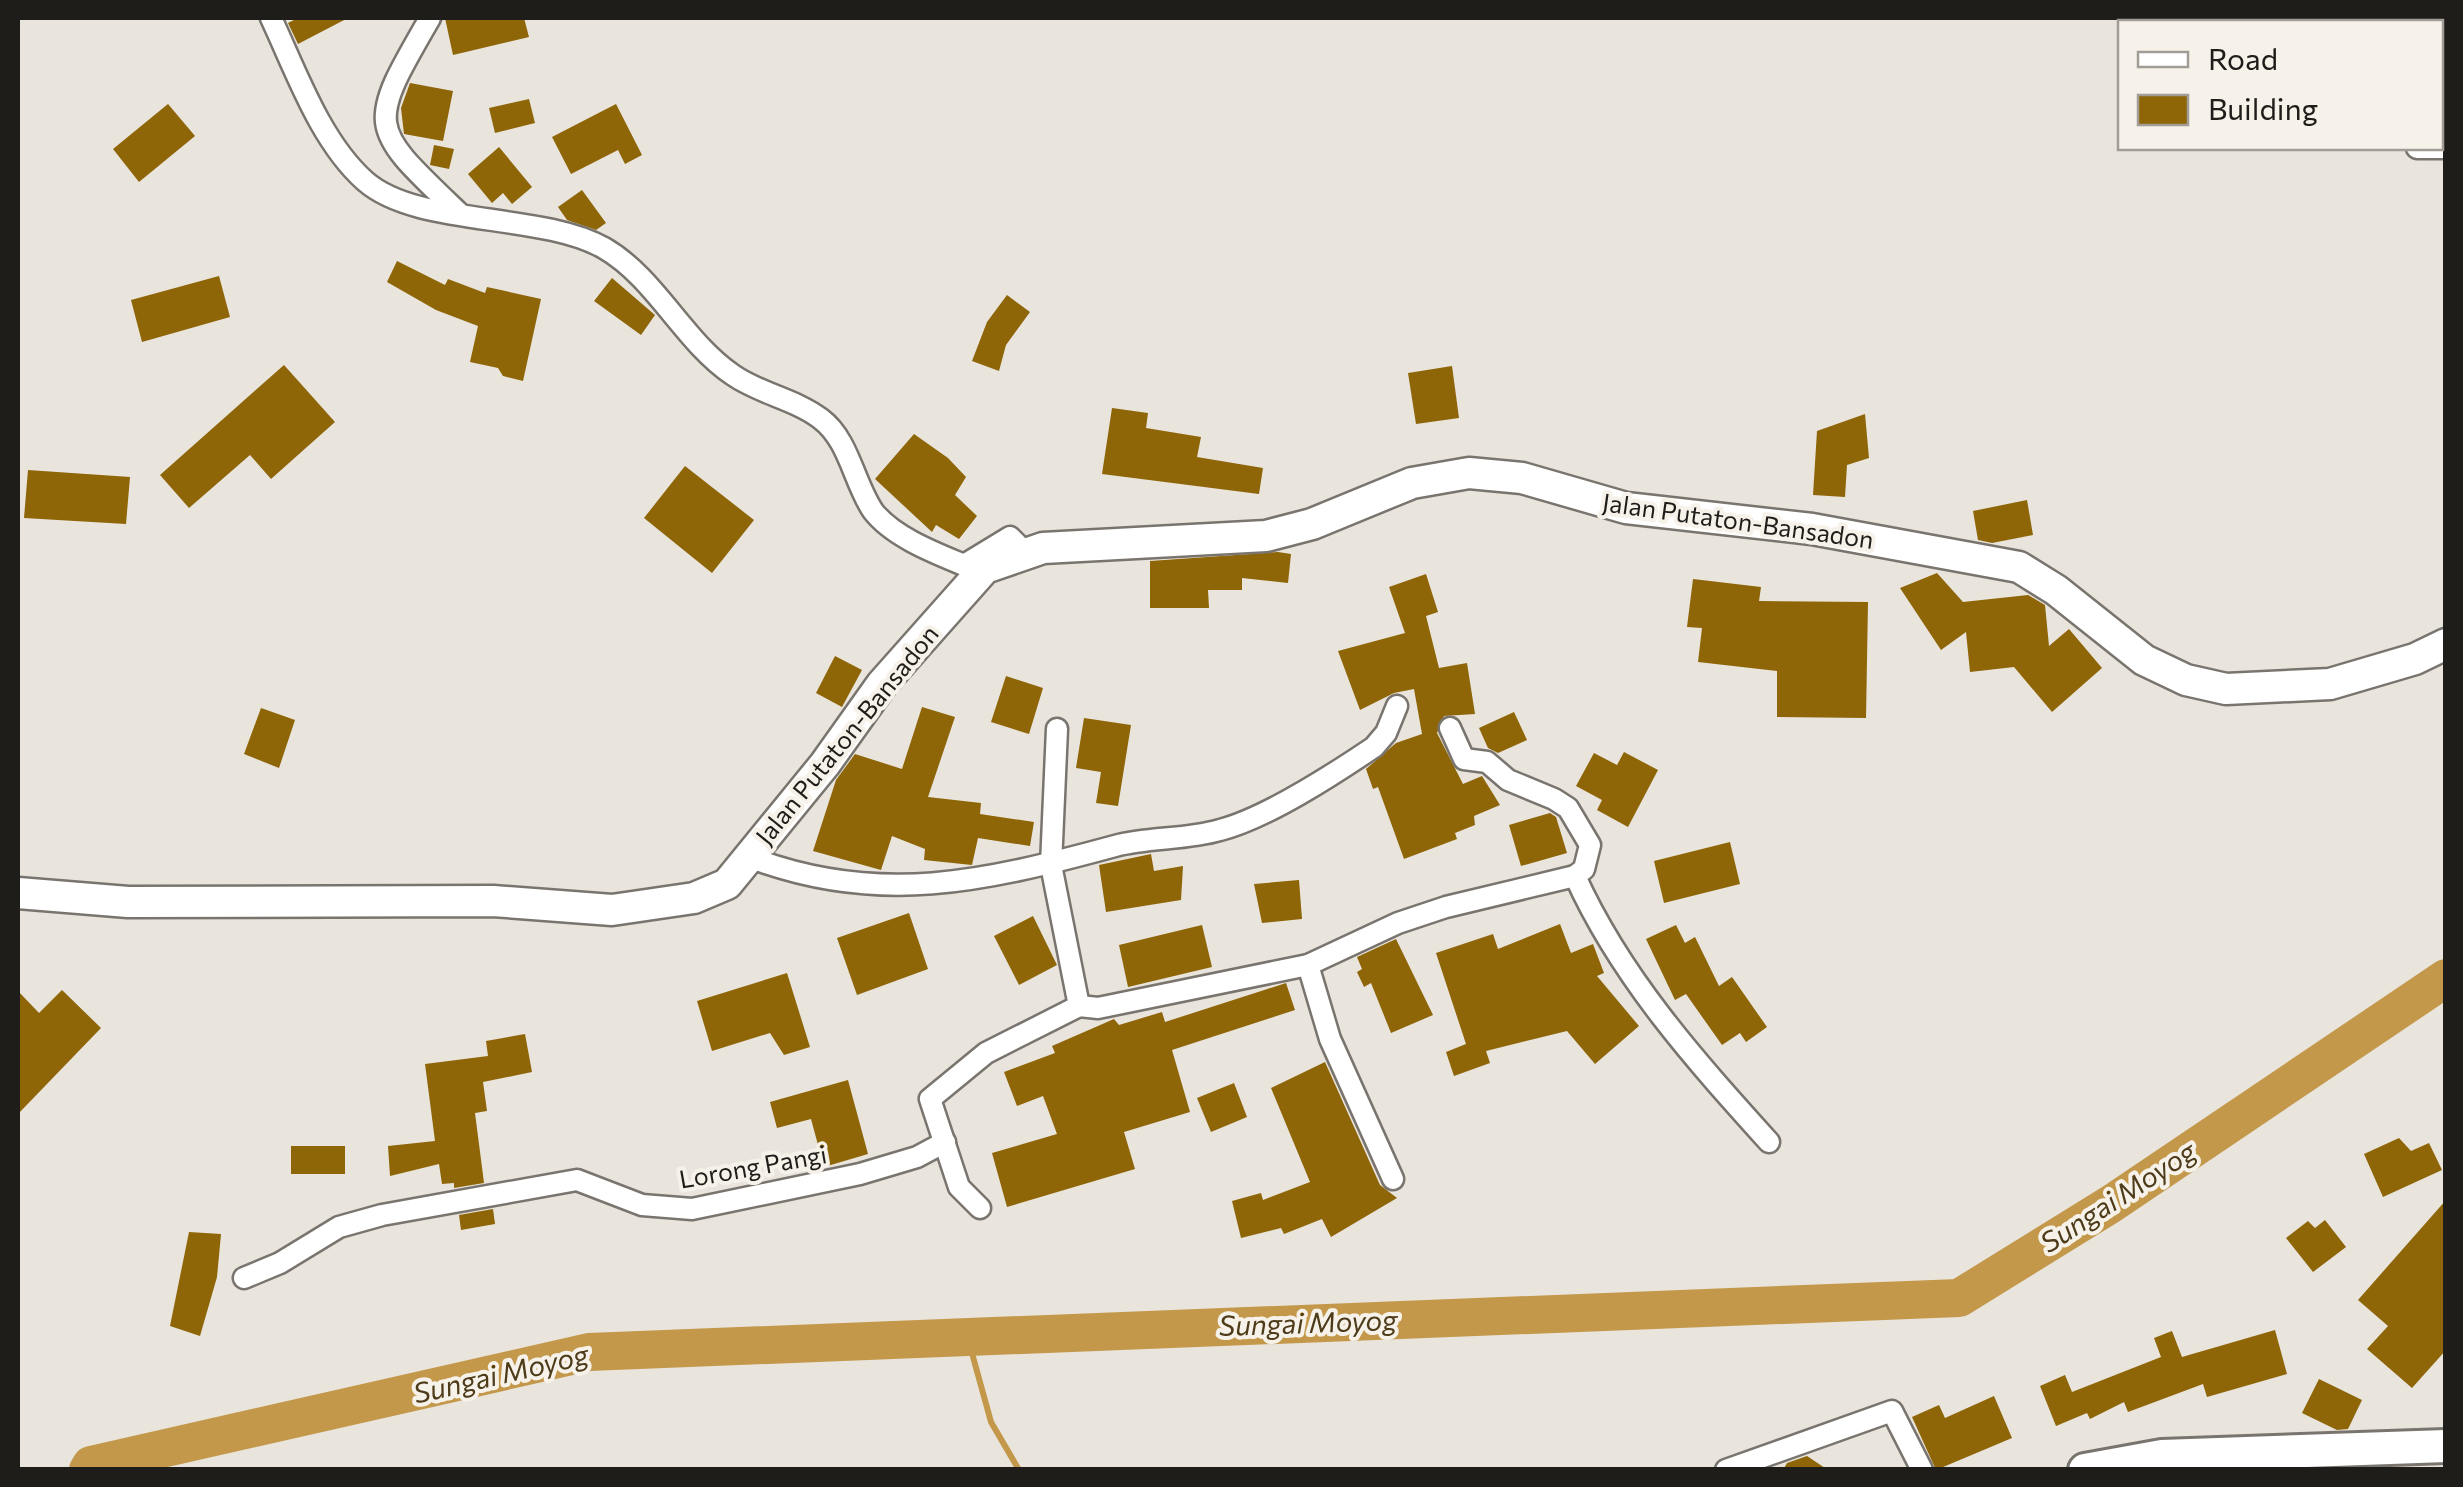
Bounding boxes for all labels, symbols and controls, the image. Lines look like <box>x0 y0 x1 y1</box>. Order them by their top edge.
legend <box>2118 20 2443 150</box>
text: Road <box>2208 39 2278 76</box>
text: Building <box>2208 89 2318 126</box>
street label: Jalan Putaton-Bansadon <box>1601 486 1876 554</box>
street label: Jalan Putaton-Bansadon <box>749 619 944 850</box>
water label: Sungai Moyog <box>2033 1132 2203 1259</box>
street label: Lorong Pangi <box>677 1138 829 1194</box>
water label: Sungai Moyog <box>1218 1302 1400 1342</box>
water label: Sungai Moyog <box>410 1336 594 1410</box>

